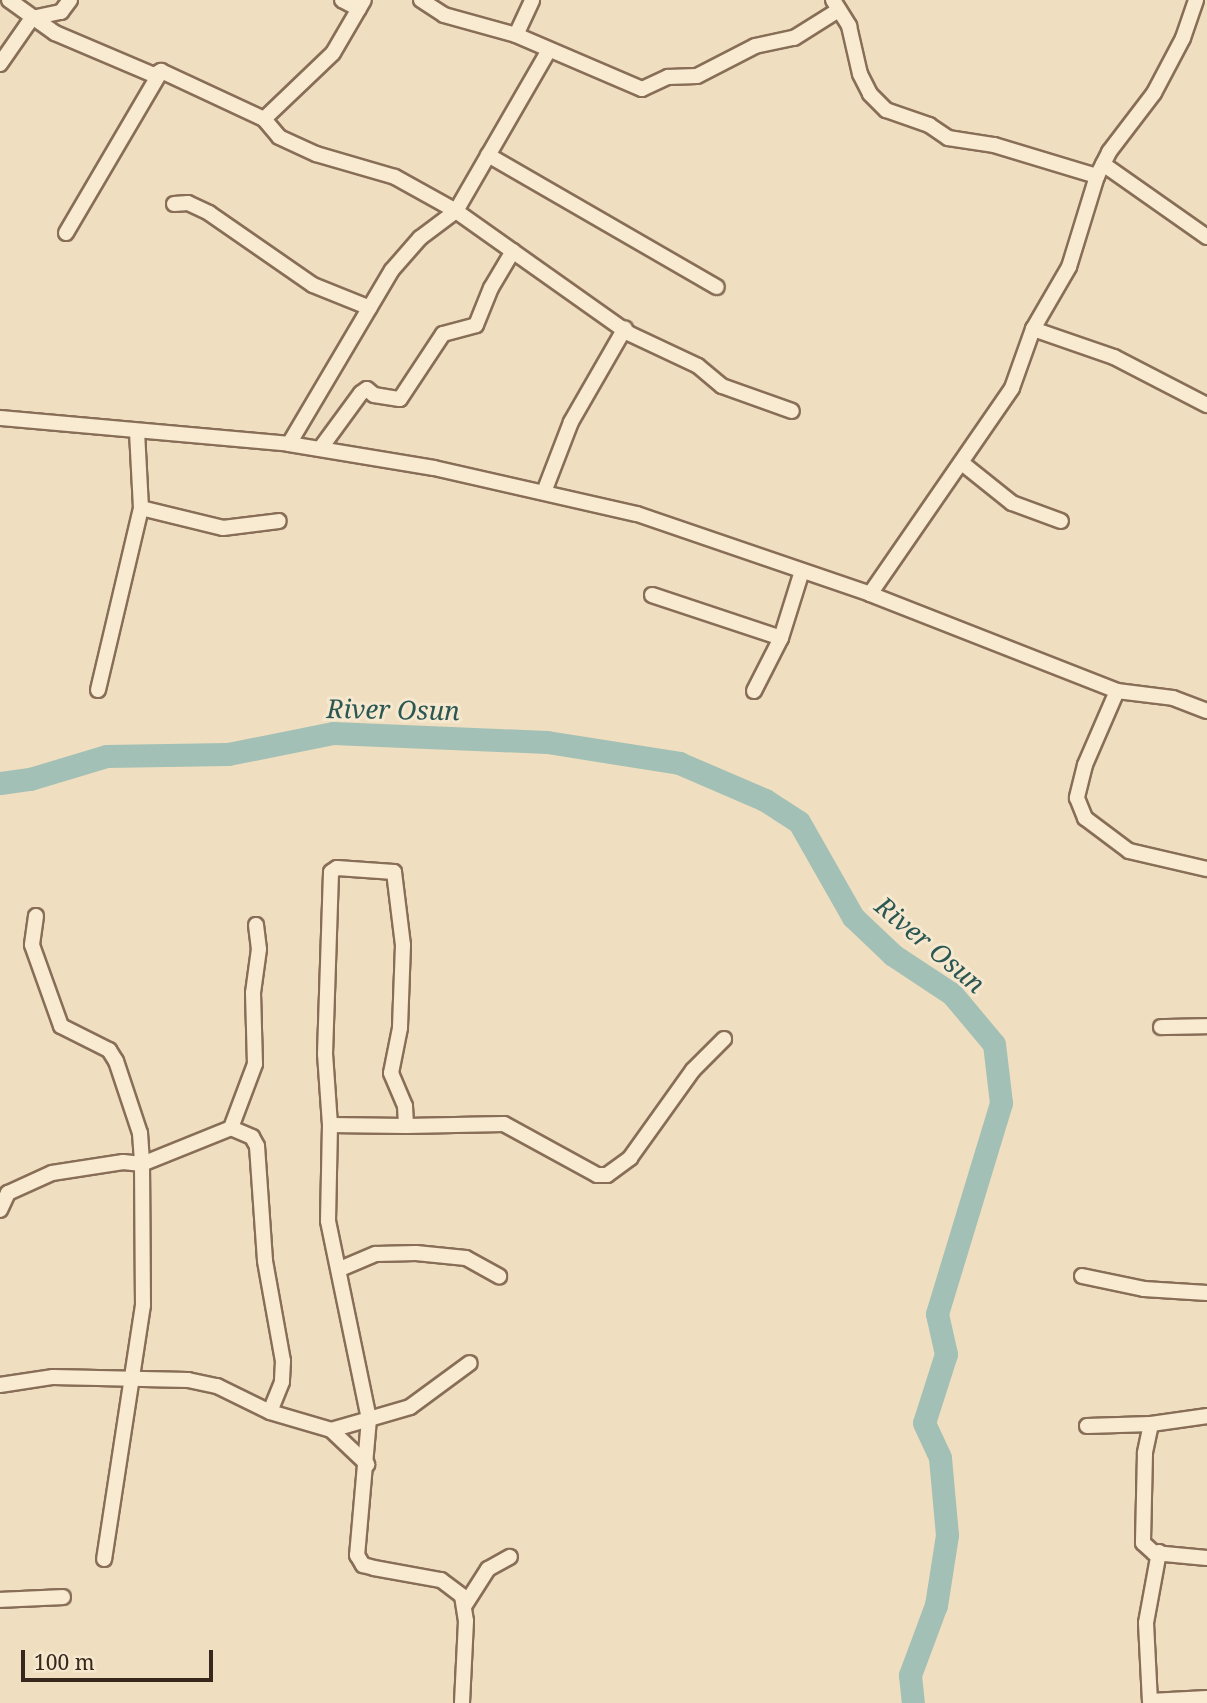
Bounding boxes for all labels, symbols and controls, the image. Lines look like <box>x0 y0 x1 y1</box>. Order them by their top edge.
water label: River Osun <box>326 693 460 727</box>
water label: River Osun <box>869 890 991 1000</box>
scale bar <box>24 1636 217 1680</box>
text: 100 m <box>34 1648 95 1676</box>

